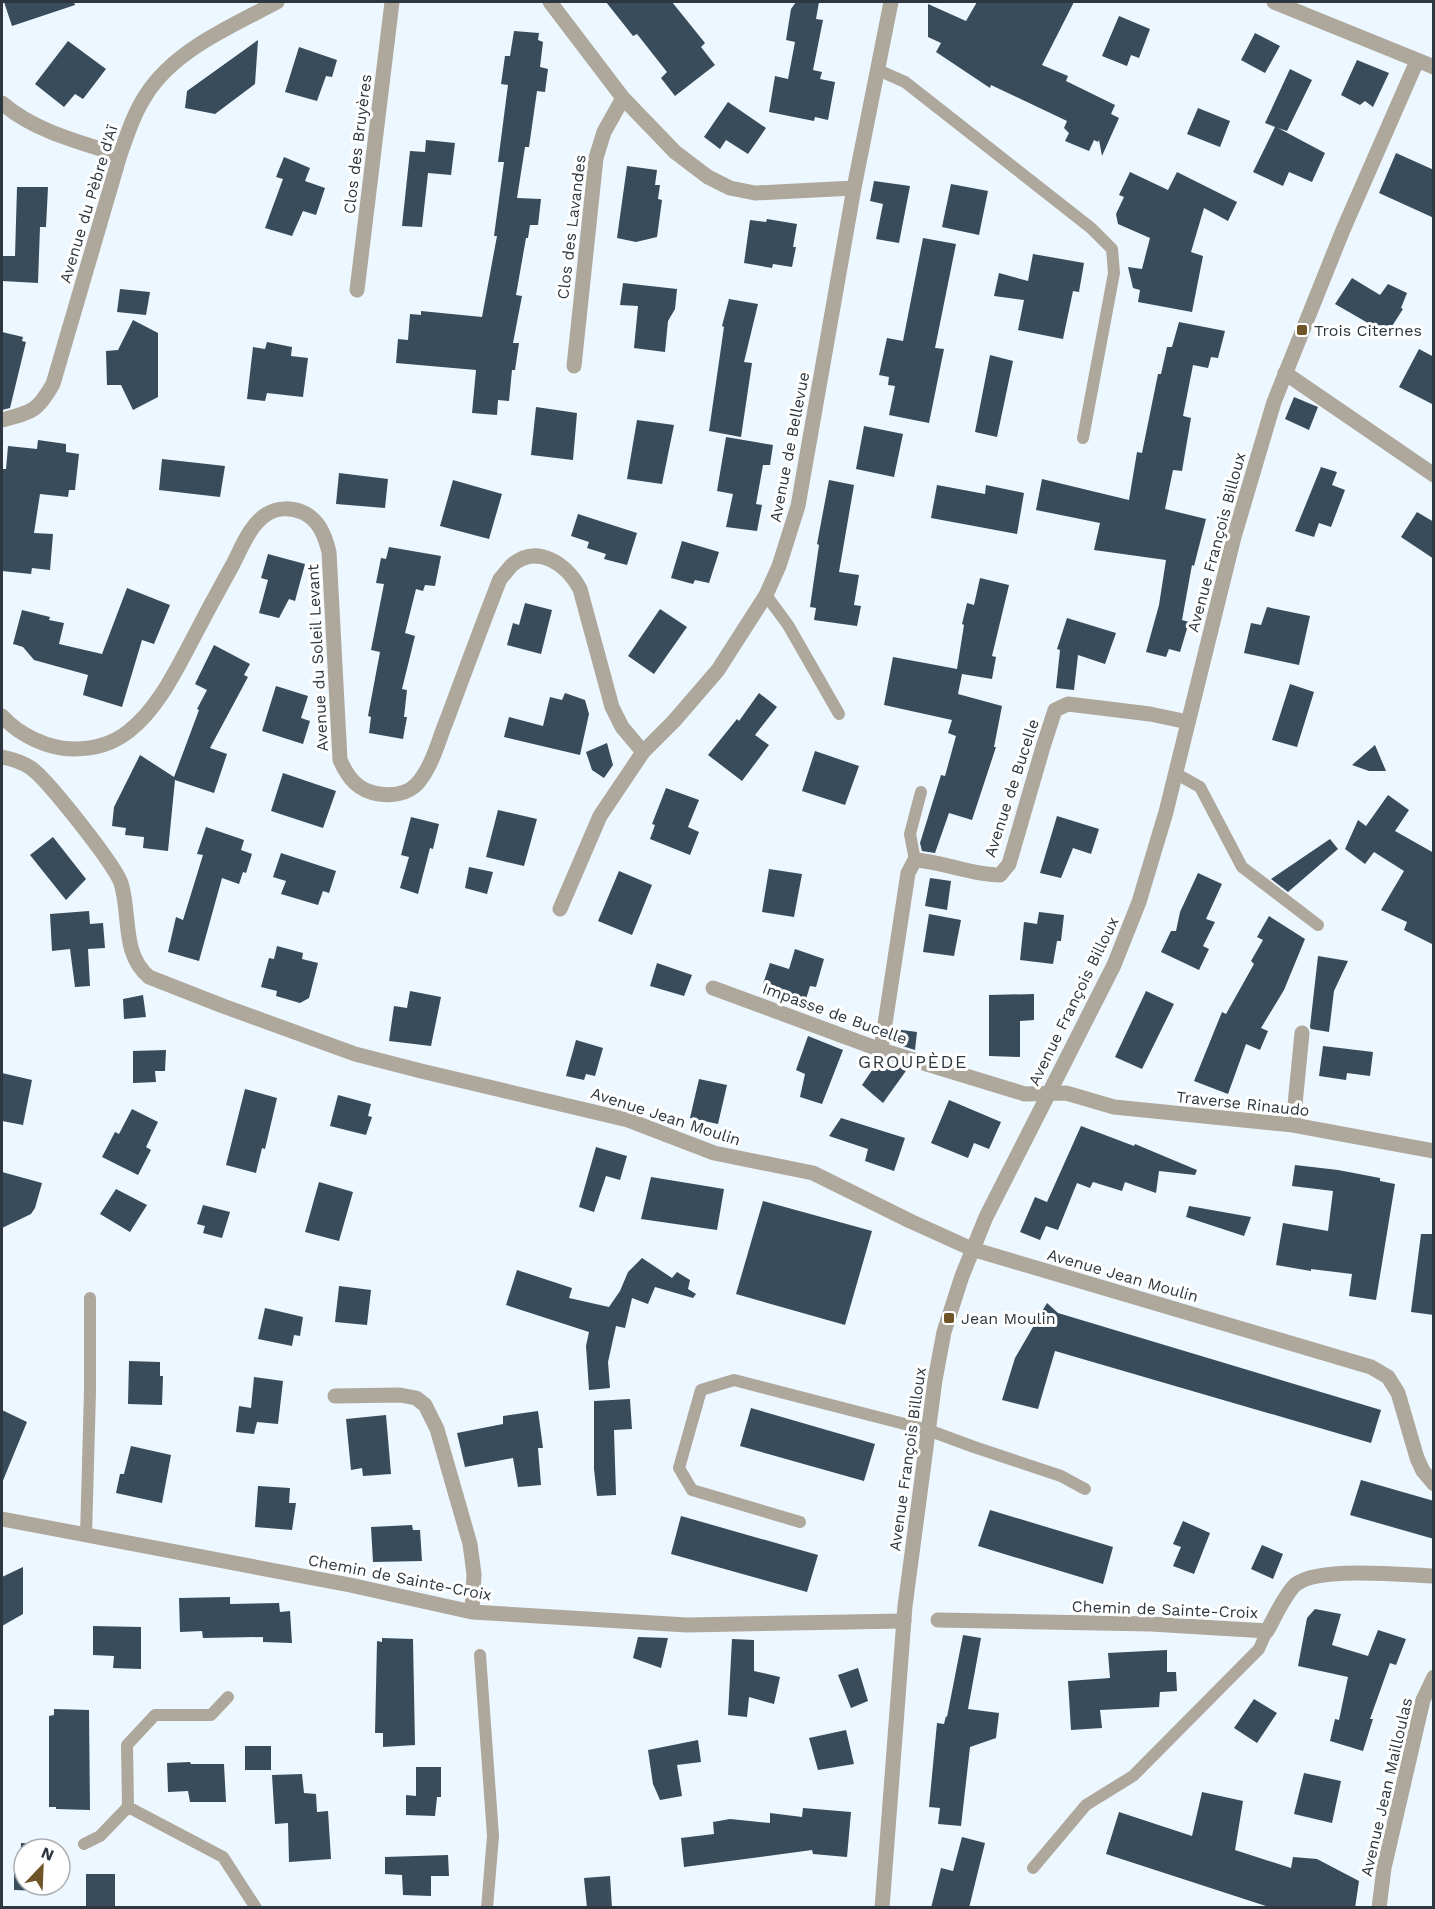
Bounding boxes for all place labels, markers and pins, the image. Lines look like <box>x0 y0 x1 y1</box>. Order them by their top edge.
place label: Trois Citernes <box>1314 321 1422 340</box>
marker: Trois Citernes <box>1295 323 1309 337</box>
place label: Jean Moulin <box>961 1309 1056 1328</box>
marker: Jean Moulin <box>942 1311 956 1325</box>

